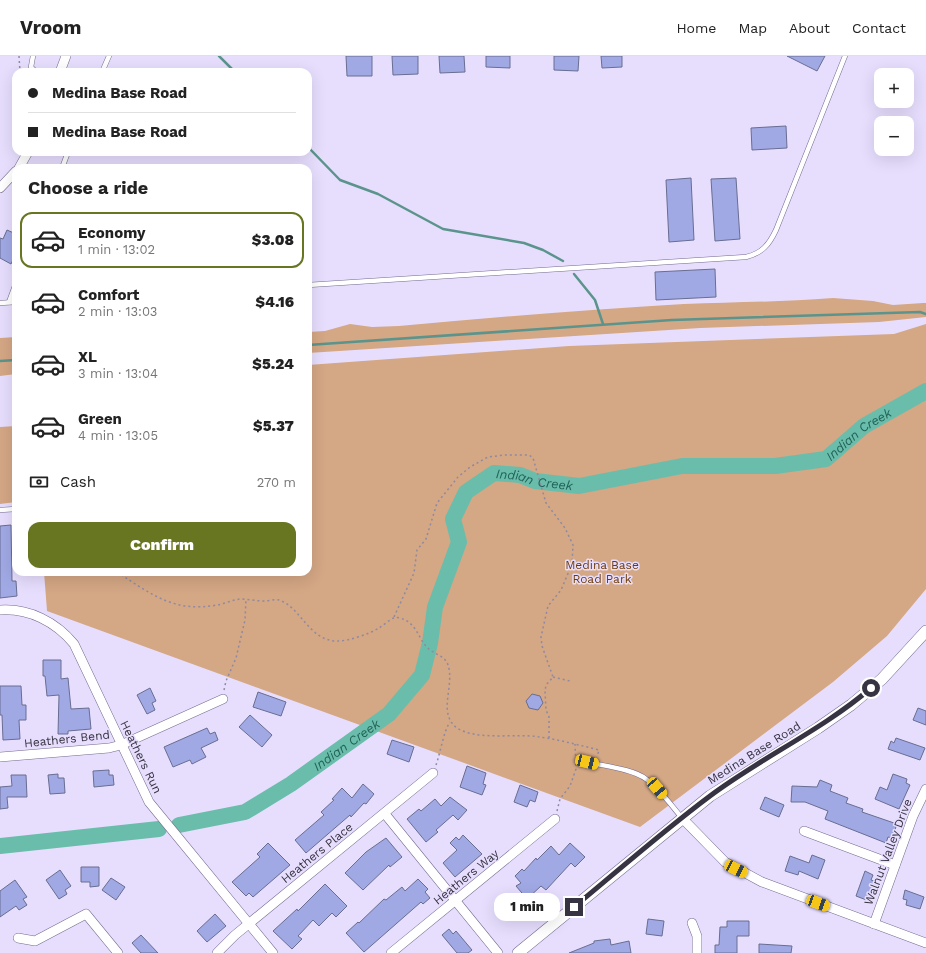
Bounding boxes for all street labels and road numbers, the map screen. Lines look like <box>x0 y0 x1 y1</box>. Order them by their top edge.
street label: Heathers Run <box>117 718 165 796</box>
street label: Medina Base Road <box>705 719 803 787</box>
street label: Heathers Bend <box>23 728 111 750</box>
street label: Walnut Valley Drive <box>861 797 915 907</box>
street label: Heathers Place <box>278 820 356 886</box>
street label: Heathers Way <box>430 846 502 908</box>

